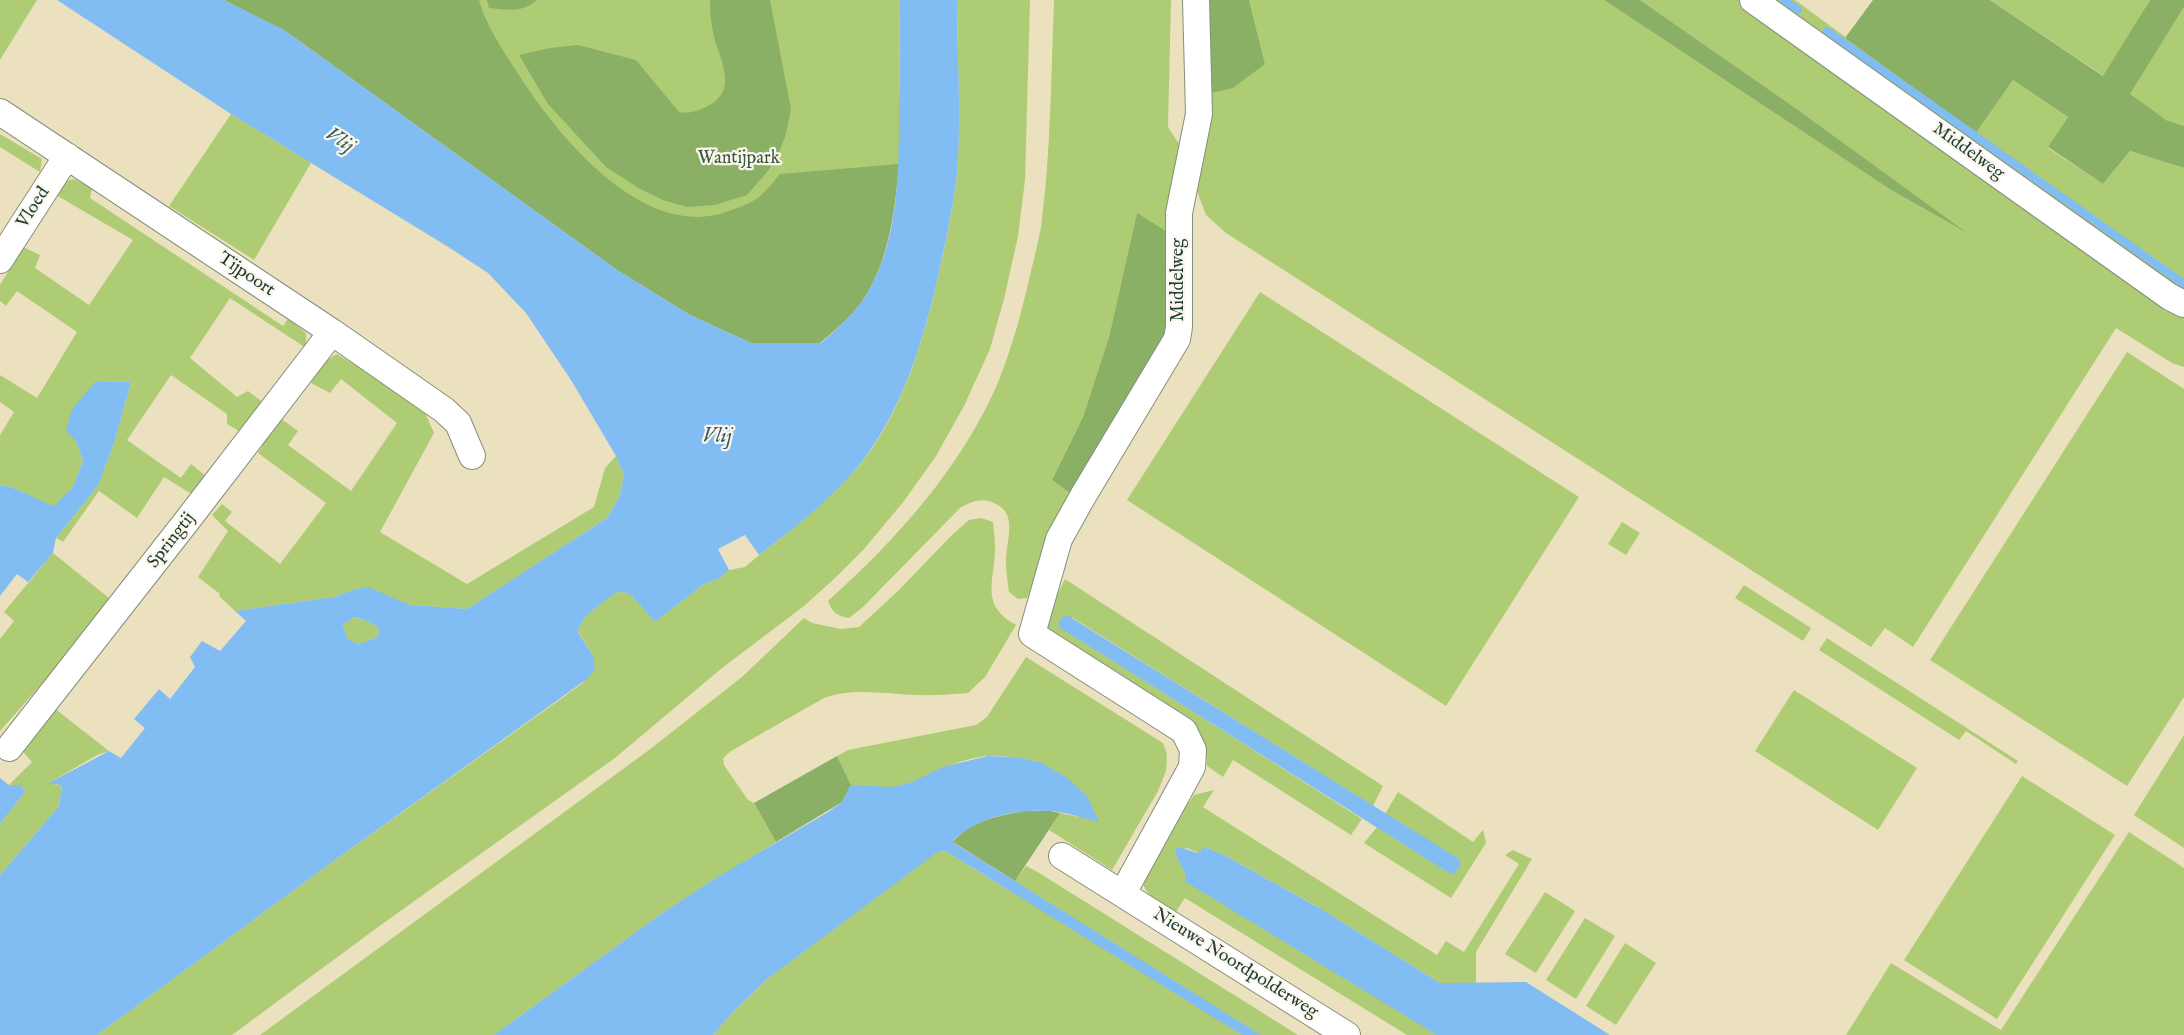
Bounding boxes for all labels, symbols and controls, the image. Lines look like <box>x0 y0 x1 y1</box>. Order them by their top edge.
street label: Middelweg <box>1928 119 2008 185</box>
water label: Vlij <box>320 123 358 159</box>
park label: Wantijpark <box>698 148 780 170</box>
street label: Vloed <box>13 183 55 233</box>
street label: Middelweg <box>1168 238 1190 322</box>
street label: Tijpoort <box>213 248 279 302</box>
water label: Vlij <box>702 426 732 450</box>
street label: Springtij <box>143 509 201 573</box>
street label: Nieuwe Noordpolderweg <box>1148 904 1322 1024</box>

